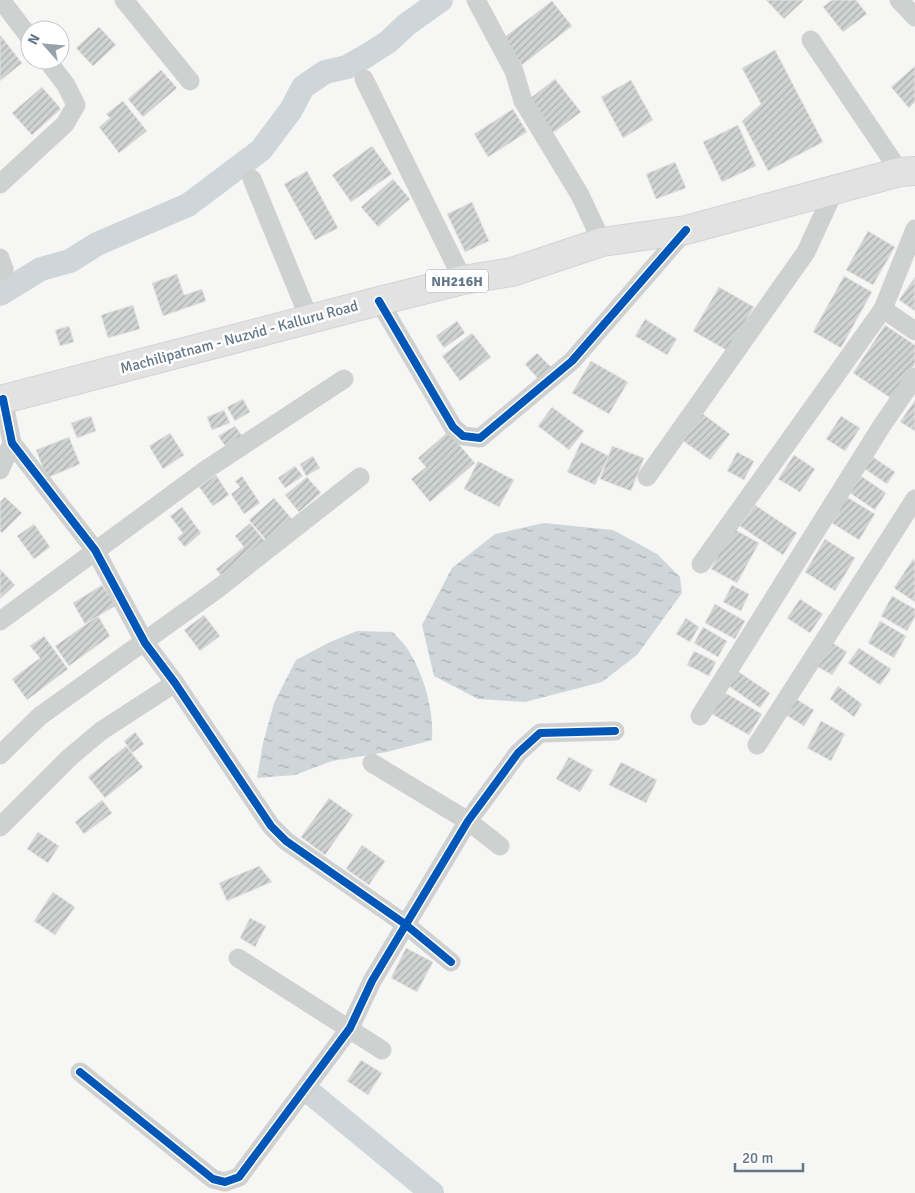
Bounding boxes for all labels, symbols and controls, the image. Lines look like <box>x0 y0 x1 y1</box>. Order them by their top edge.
north arrow <box>20 20 70 70</box>
text: N <box>24 31 44 48</box>
road number: NH216H <box>426 270 488 292</box>
street label: Machilipatnam - Nuzvid - Kalluru Road <box>118 297 360 377</box>
scale bar <box>735 1140 802 1172</box>
text: 20 m <box>742 1149 773 1167</box>

